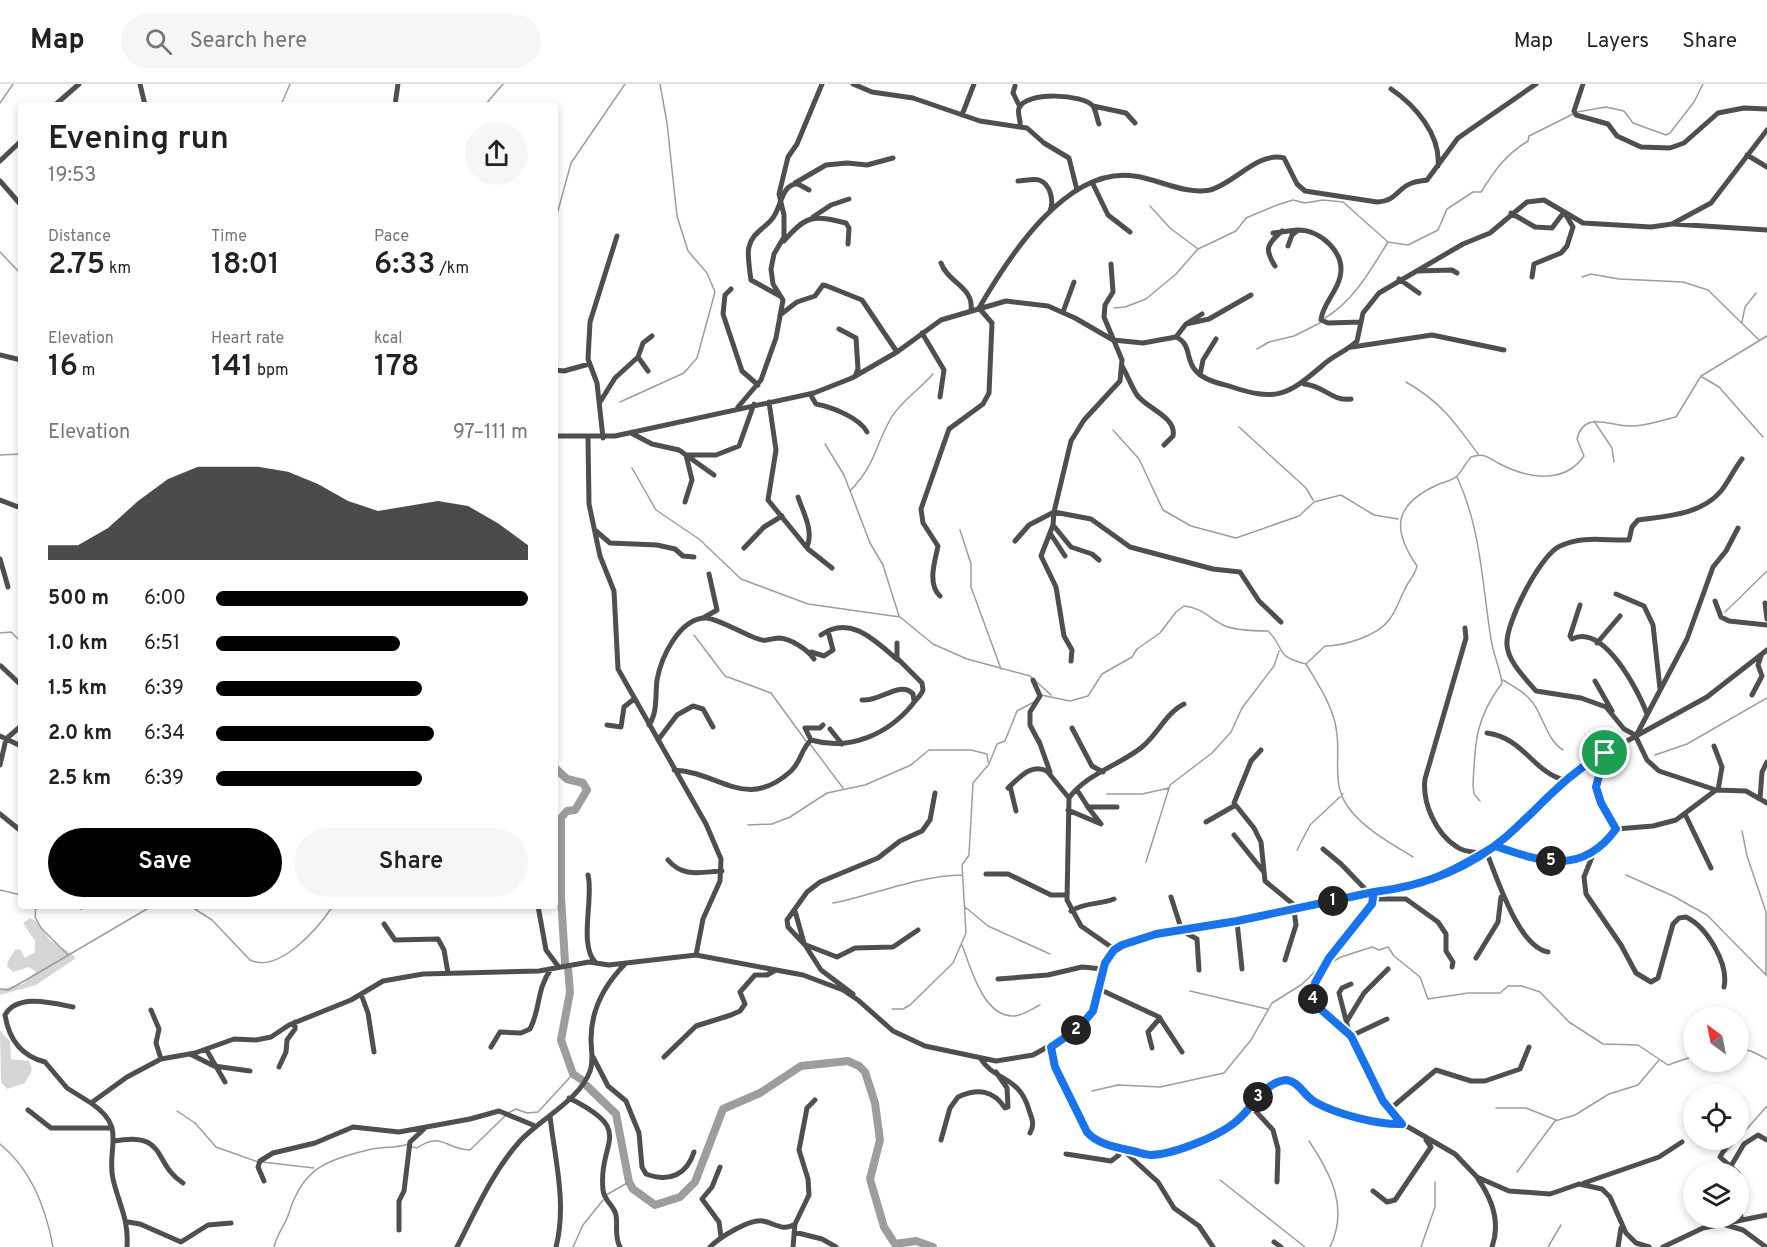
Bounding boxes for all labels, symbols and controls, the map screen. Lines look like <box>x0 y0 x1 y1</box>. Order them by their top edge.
search box <box>121 14 541 68</box>
text: Map <box>30 23 85 59</box>
icon: search <box>142 25 175 58</box>
text: Search here <box>190 28 307 55</box>
text: Map <box>1514 28 1553 55</box>
text: Layers <box>1586 28 1649 55</box>
text: Share <box>1682 28 1737 55</box>
text: Evening run <box>48 119 229 161</box>
button: share <box>465 122 528 185</box>
text: 19:53 <box>48 163 96 189</box>
text: Distance <box>48 227 111 247</box>
text: Time <box>211 227 247 247</box>
text: Pace <box>374 227 409 247</box>
text: 2.75 <box>48 247 105 284</box>
text: 18:01 <box>211 247 280 284</box>
text: 6:33 <box>374 247 435 284</box>
text: km <box>105 259 131 279</box>
text: /km <box>435 259 469 279</box>
text: Elevation <box>48 329 114 349</box>
text: Heart rate <box>211 329 284 349</box>
text: kcal <box>374 329 402 349</box>
text: 16 <box>48 349 78 386</box>
text: 141 <box>211 349 253 386</box>
text: 178 <box>374 349 419 386</box>
text: m <box>78 361 95 381</box>
text: bpm <box>253 361 289 381</box>
text: Elevation <box>48 420 130 446</box>
text: 97–111 m <box>453 420 528 446</box>
text: 500 m <box>48 586 109 612</box>
text: 6:00 <box>144 586 186 612</box>
text: 1.0 km <box>48 631 108 657</box>
text: 6:51 <box>144 631 180 657</box>
text: 1.5 km <box>48 676 107 702</box>
text: 6:39 <box>144 676 184 702</box>
text: 2.0 km <box>48 721 112 747</box>
text: 6:34 <box>144 721 185 747</box>
pin <box>1579 727 1630 778</box>
icon: arrive <box>1588 736 1621 769</box>
text: 2.5 km <box>48 766 111 792</box>
text: 6:39 <box>144 766 184 792</box>
button: Save <box>48 828 282 897</box>
button: Share <box>294 828 528 897</box>
pin: 5 <box>1536 846 1566 876</box>
text: 5 <box>1546 851 1556 871</box>
pin: 1 <box>1318 886 1348 916</box>
text: 1 <box>1330 891 1336 911</box>
pin: 4 <box>1298 984 1328 1014</box>
text: 4 <box>1308 989 1318 1009</box>
north arrow <box>1683 1006 1749 1072</box>
map controls <box>1683 1006 1749 1228</box>
pin: 2 <box>1061 1015 1091 1045</box>
text: 2 <box>1071 1020 1081 1040</box>
pin: 3 <box>1243 1082 1273 1112</box>
button: locate <box>1683 1084 1749 1150</box>
text: 3 <box>1253 1087 1263 1107</box>
button: layers <box>1683 1162 1749 1228</box>

